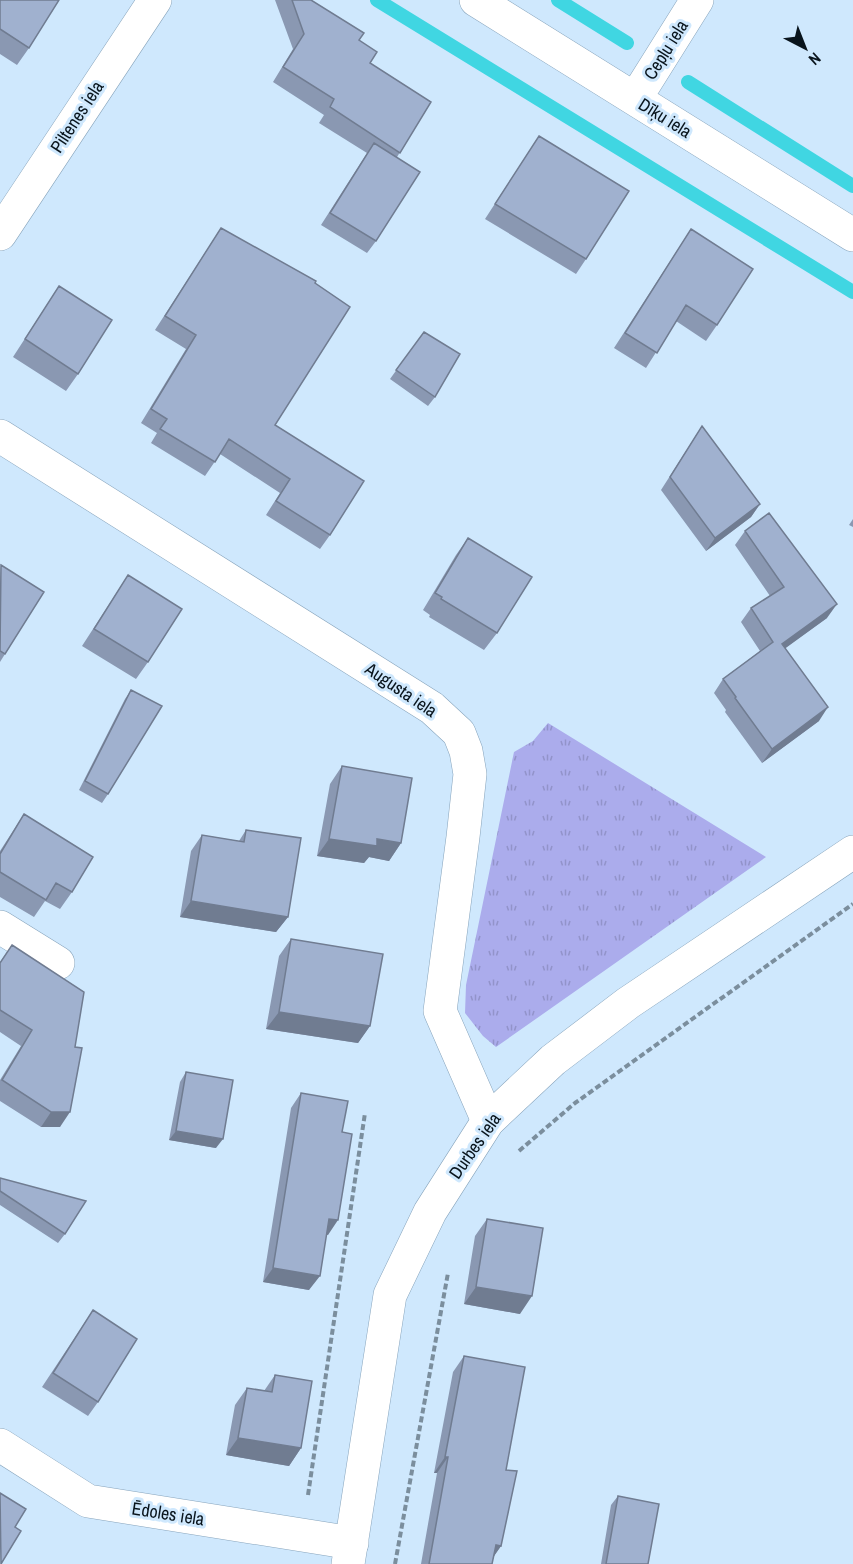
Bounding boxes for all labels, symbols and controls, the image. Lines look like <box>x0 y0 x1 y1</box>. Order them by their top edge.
street label: Cepļu iela <box>637 15 694 85</box>
north arrow <box>775 18 835 78</box>
text: N <box>804 48 826 70</box>
street label: Piltenes iela <box>44 76 109 158</box>
street label: Dīķu iela <box>634 92 697 144</box>
street label: Augusta iela <box>359 656 442 723</box>
street label: Durbes iela <box>443 1108 506 1184</box>
street label: Ēdoles iela <box>130 1495 206 1532</box>

